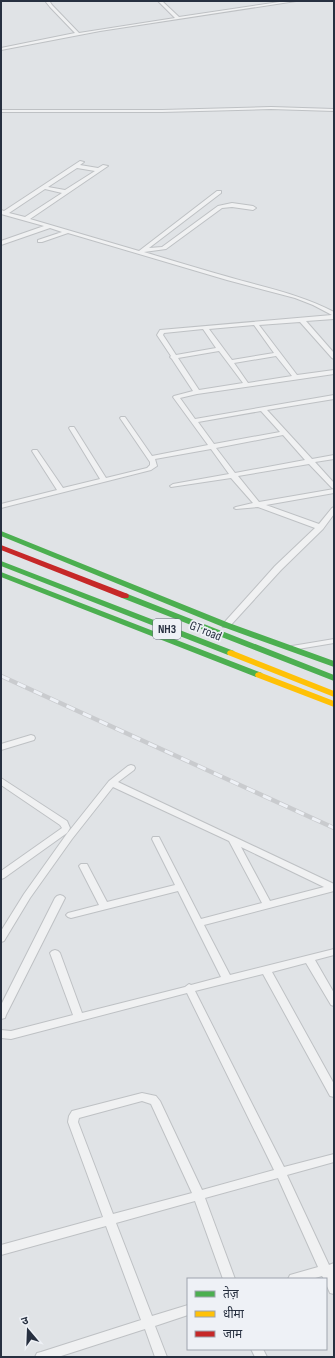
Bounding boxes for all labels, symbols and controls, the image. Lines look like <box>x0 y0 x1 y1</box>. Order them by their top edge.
street label: GT road <box>187 617 224 645</box>
road number: NH3 <box>153 619 181 639</box>
legend <box>187 1278 327 1350</box>
text: तेज़ <box>223 1286 240 1302</box>
text: धीमा <box>223 1306 245 1322</box>
north arrow <box>8 1310 48 1350</box>
text: उ <box>20 1314 31 1328</box>
text: जाम <box>223 1327 243 1342</box>

